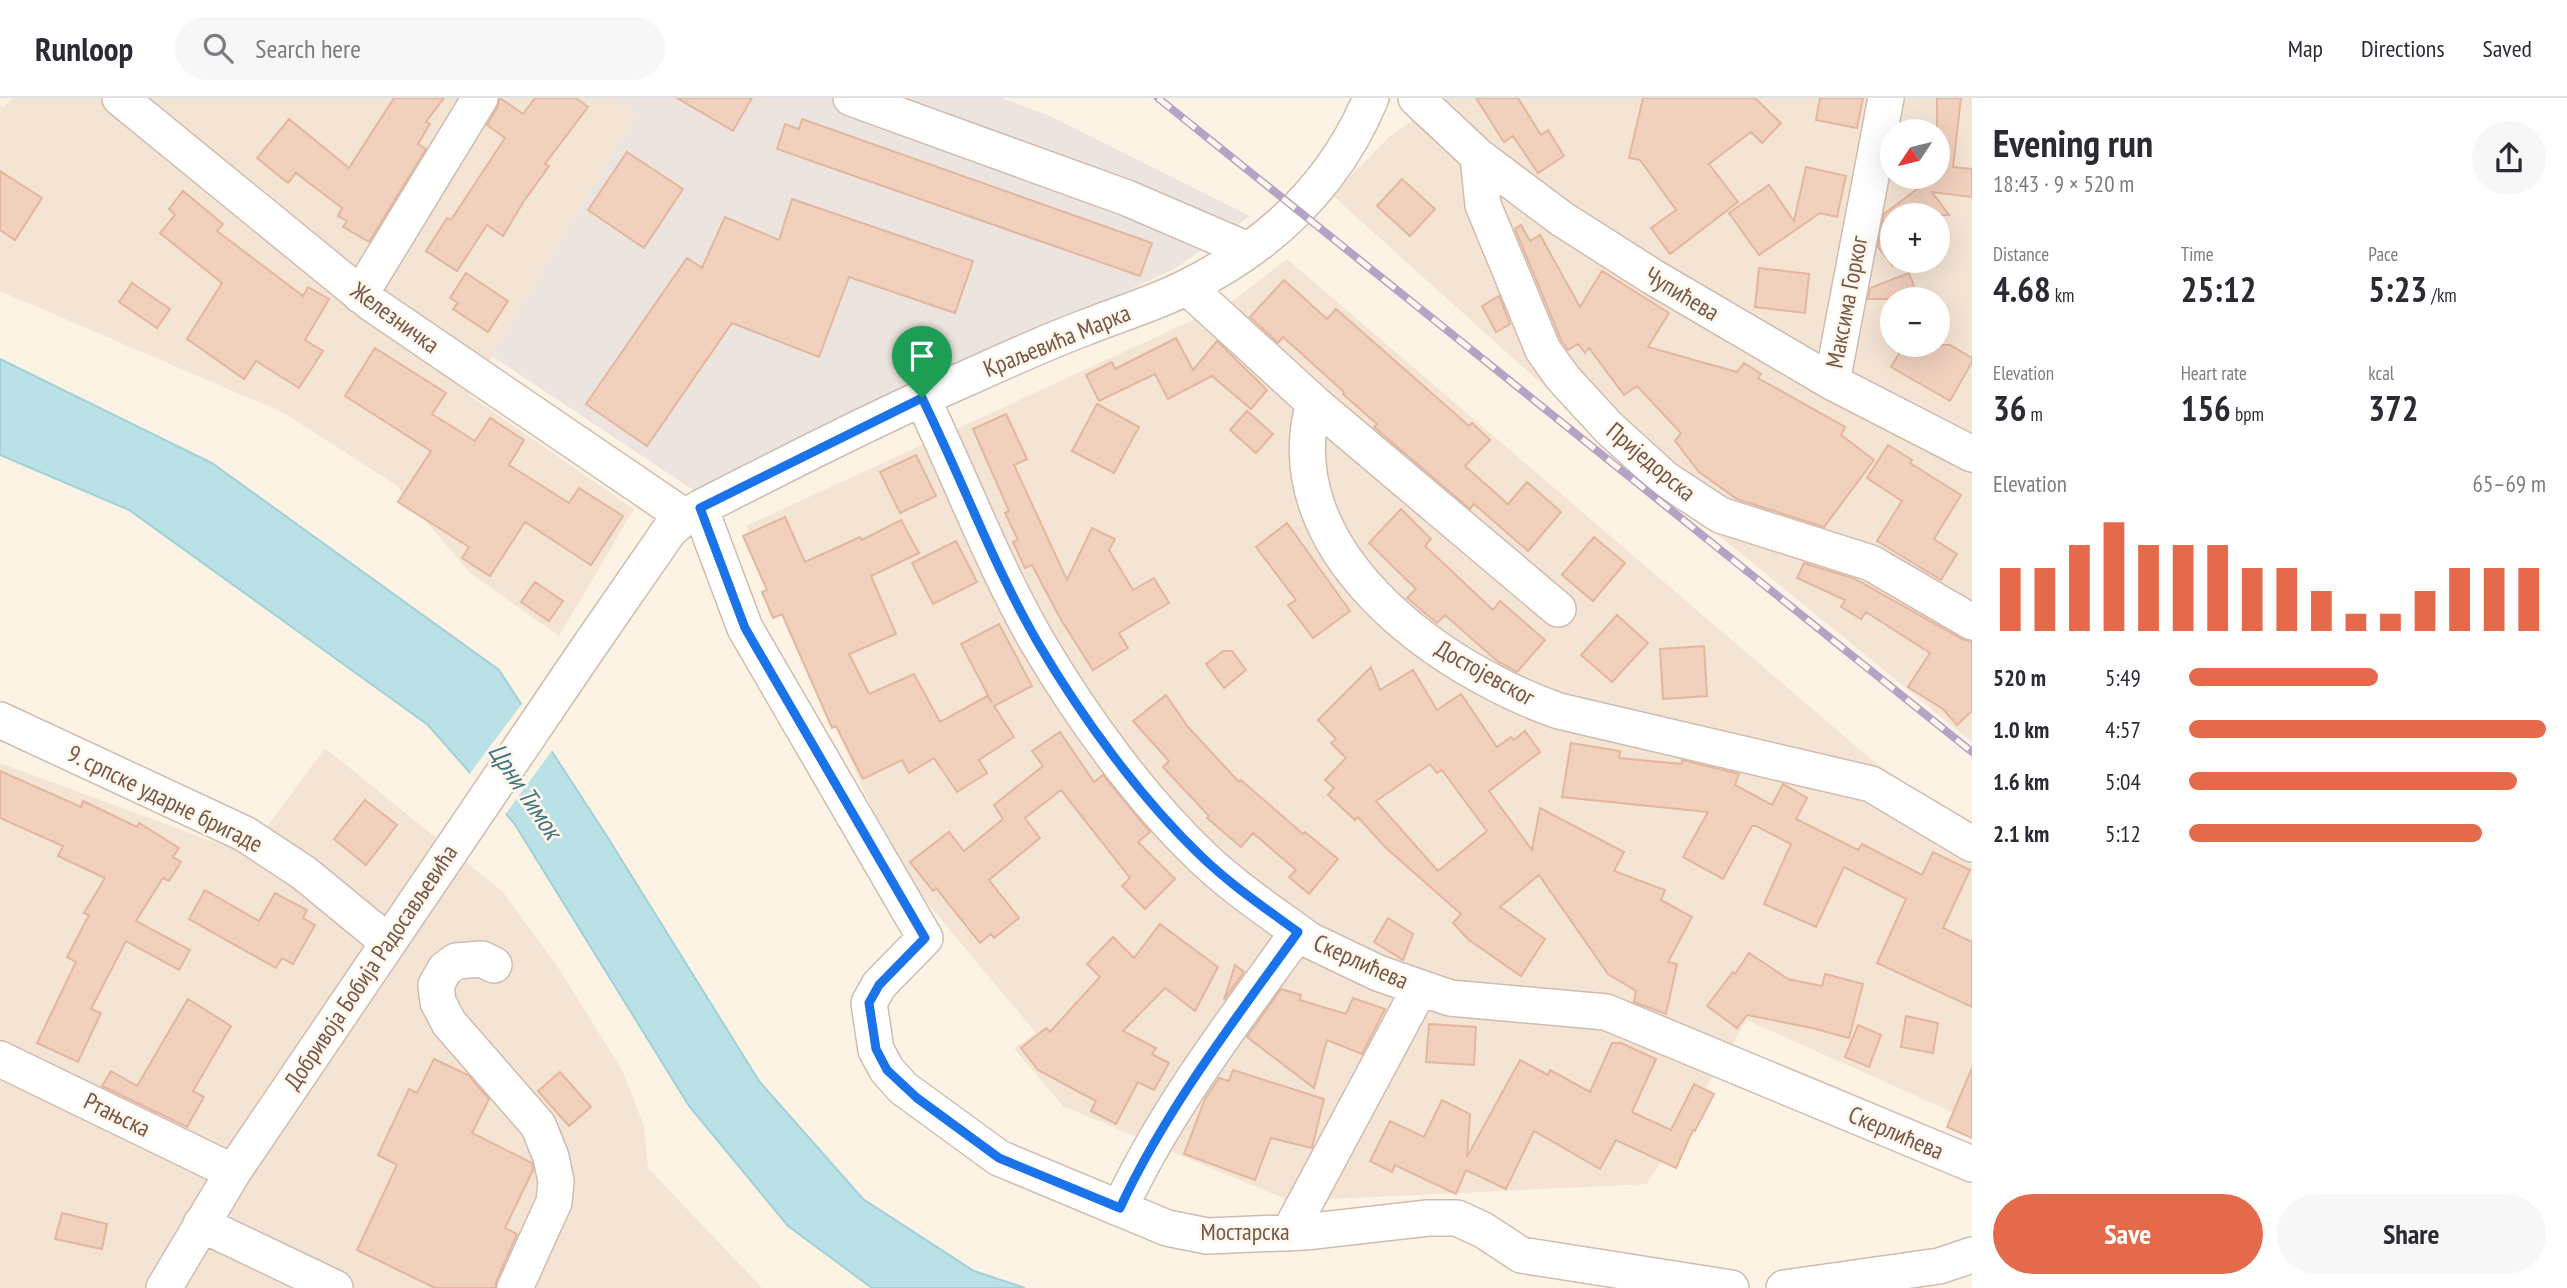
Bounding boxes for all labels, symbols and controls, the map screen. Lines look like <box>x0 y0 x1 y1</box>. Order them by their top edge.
search box <box>175 17 665 80</box>
text: Runloop <box>35 27 133 70</box>
icon: search <box>199 29 237 67</box>
text: Search here <box>255 32 361 65</box>
text: Map <box>2288 33 2323 64</box>
text: Directions <box>2361 33 2445 64</box>
text: Saved <box>2483 33 2532 64</box>
text: Evening run <box>1993 118 2153 167</box>
north arrow <box>1880 119 1950 189</box>
map controls <box>1880 119 1950 357</box>
button: share <box>2472 121 2546 195</box>
text: 18:43 · 9 × 520 m <box>1993 169 2134 198</box>
button: + <box>1880 203 1950 273</box>
street label: Максима Горког <box>1819 232 1875 371</box>
text: Distance <box>1993 242 2049 266</box>
text: Time <box>2181 242 2214 266</box>
text: Pace <box>2368 242 2398 266</box>
street label: Чупићева <box>1639 259 1725 328</box>
text: 4.68 <box>1993 266 2051 312</box>
text: 25:12 <box>2181 266 2256 312</box>
text: 5:23 <box>2368 266 2427 312</box>
street label: Железничка <box>344 274 446 360</box>
text: km <box>2051 283 2074 307</box>
text: /km <box>2427 283 2457 307</box>
button: − <box>1880 287 1950 357</box>
street label: Краљевића Марка <box>979 297 1135 384</box>
pin <box>892 326 952 398</box>
icon: arrive <box>903 337 941 375</box>
text: Elevation <box>1993 361 2054 385</box>
text: Heart rate <box>2181 361 2247 385</box>
text: kcal <box>2368 361 2394 385</box>
text: 36 <box>1993 385 2026 431</box>
text: 156 <box>2181 385 2231 431</box>
text: 372 <box>2368 385 2419 431</box>
text: m <box>2026 402 2043 426</box>
text: bpm <box>2231 402 2264 426</box>
street label: Приједорска <box>1600 415 1702 508</box>
text: Elevation <box>1993 469 2067 498</box>
text: 65–69 m <box>2473 469 2546 498</box>
street label: Достојевског <box>1430 633 1541 713</box>
text: 520 m <box>1993 663 2046 692</box>
text: 5:49 <box>2105 663 2141 692</box>
text: 1.0 km <box>1993 715 2049 744</box>
text: 4:57 <box>2105 715 2141 744</box>
water label: Црни Тимок <box>481 736 571 847</box>
street label: 9. српске ударне бригаде <box>62 738 268 859</box>
text: 1.6 km <box>1993 767 2049 796</box>
text: 5:04 <box>2105 767 2141 796</box>
text: 2.1 km <box>1993 819 2049 848</box>
text: 5:12 <box>2105 819 2141 848</box>
street label: Добривоја Бобија Радосављевића <box>277 838 464 1095</box>
street label: Скерлићева <box>1309 927 1413 996</box>
street label: Ртањска <box>79 1085 156 1144</box>
street label: Скерлићева <box>1844 1099 1949 1166</box>
button: Save <box>1993 1194 2263 1274</box>
button: Share <box>2277 1194 2546 1274</box>
street label: Мостарска <box>1200 1216 1290 1247</box>

